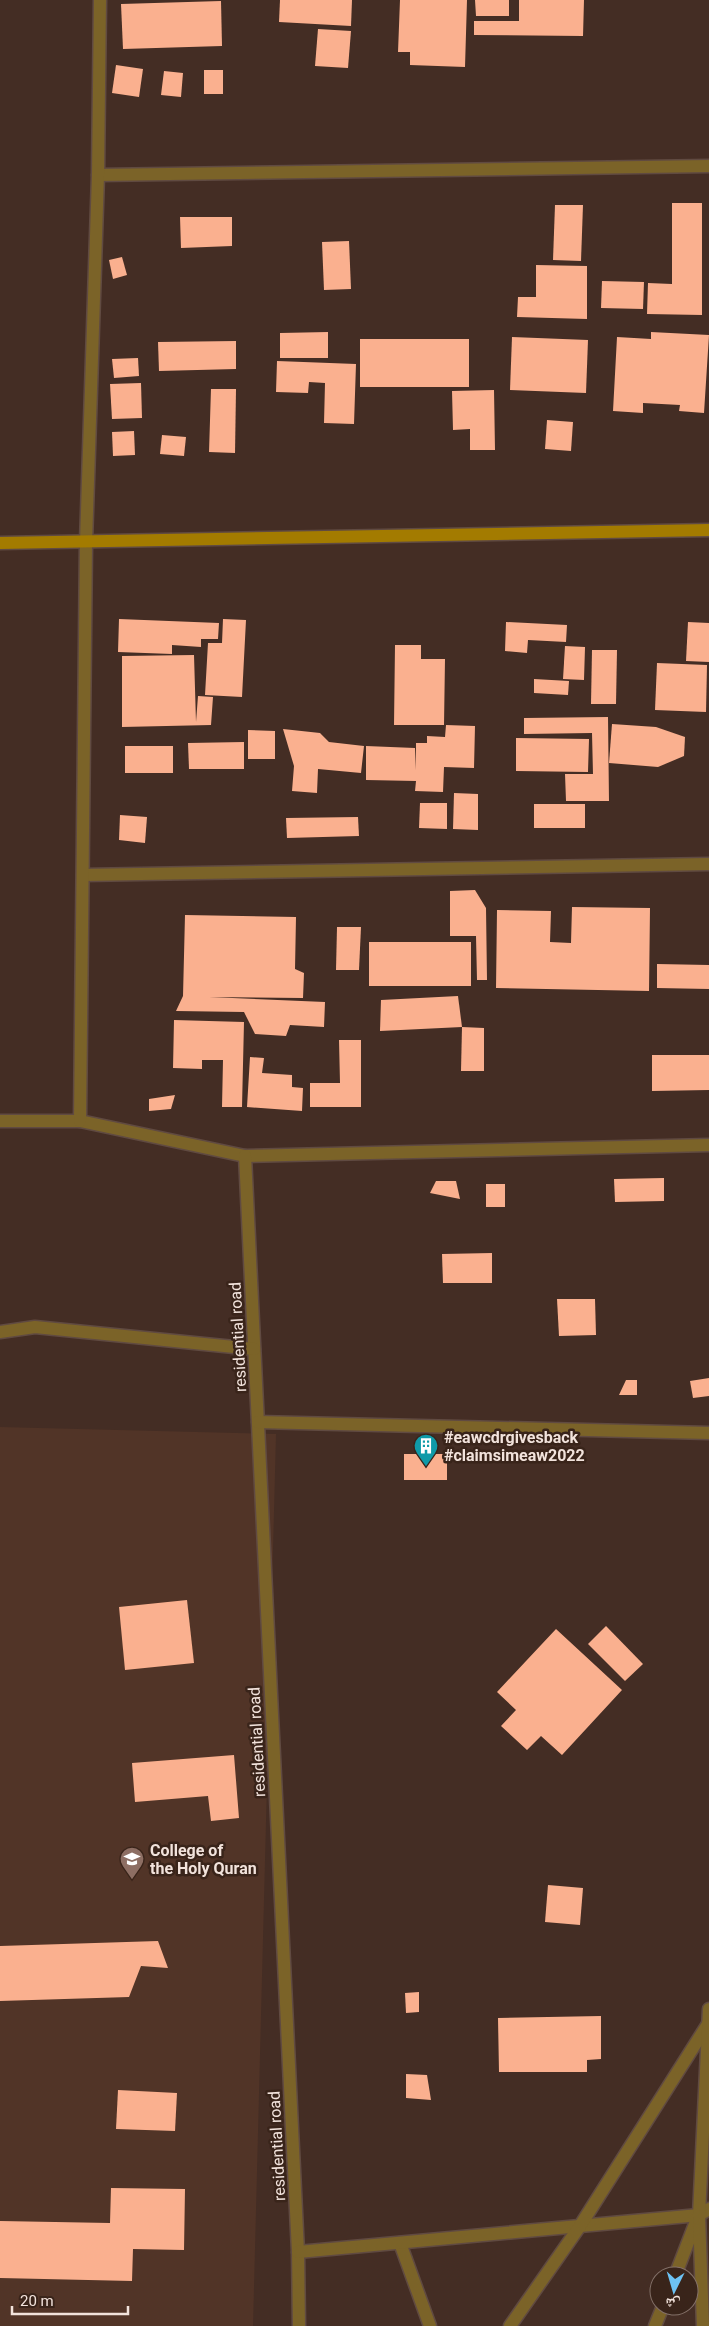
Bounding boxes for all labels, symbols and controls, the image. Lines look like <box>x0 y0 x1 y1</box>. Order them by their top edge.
street label: residential road <box>226 1282 250 1392</box>
place label: #eawcdrgivesback #claimsimeaw2022 <box>444 1428 585 1465</box>
building icon: #eawcdrgivesback #claimsimeaw2022 <box>413 1433 439 1467</box>
street label: residential road <box>245 1687 269 1797</box>
place label: College of the Holy Quran <box>150 1841 257 1878</box>
school or university icon: College of the Holy Quran <box>119 1846 145 1880</box>
street label: residential road <box>265 2091 289 2201</box>
north arrow <box>649 2266 699 2316</box>
scale bar <box>12 2284 129 2316</box>
text: 20 m <box>20 2292 54 2310</box>
text: ش <box>665 2294 681 2313</box>

